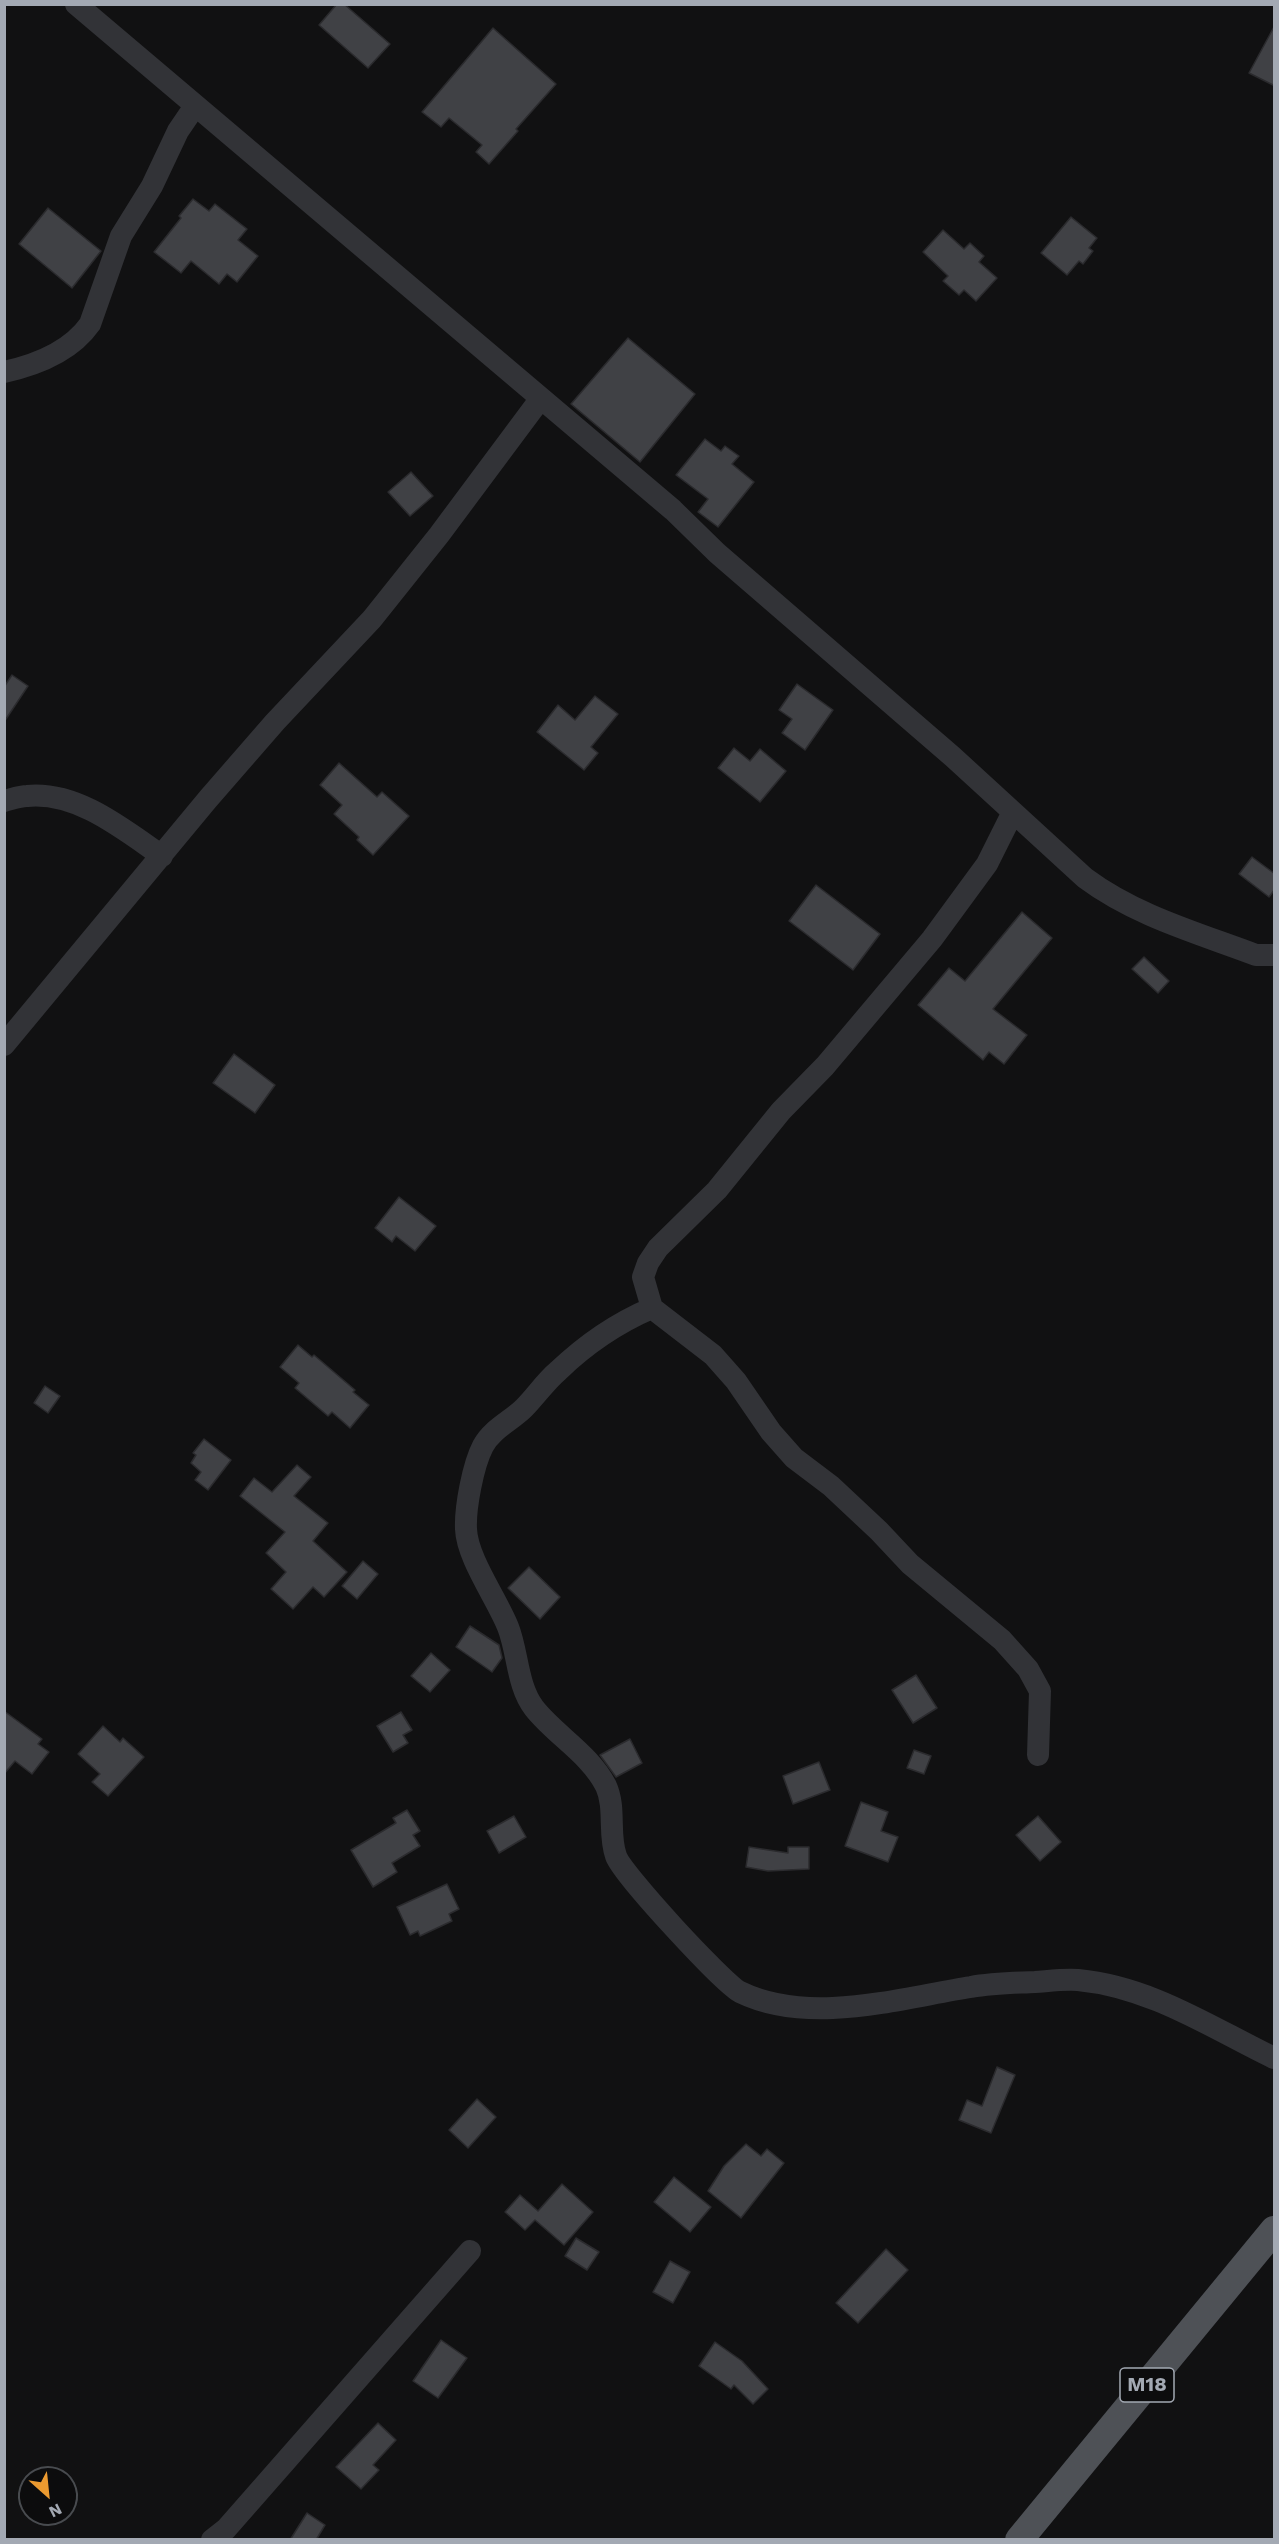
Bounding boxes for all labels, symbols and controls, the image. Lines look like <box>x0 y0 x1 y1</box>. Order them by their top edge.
road number: M18 <box>1120 2368 1174 2402</box>
north arrow <box>18 2466 78 2526</box>
text: N <box>46 2500 65 2522</box>

